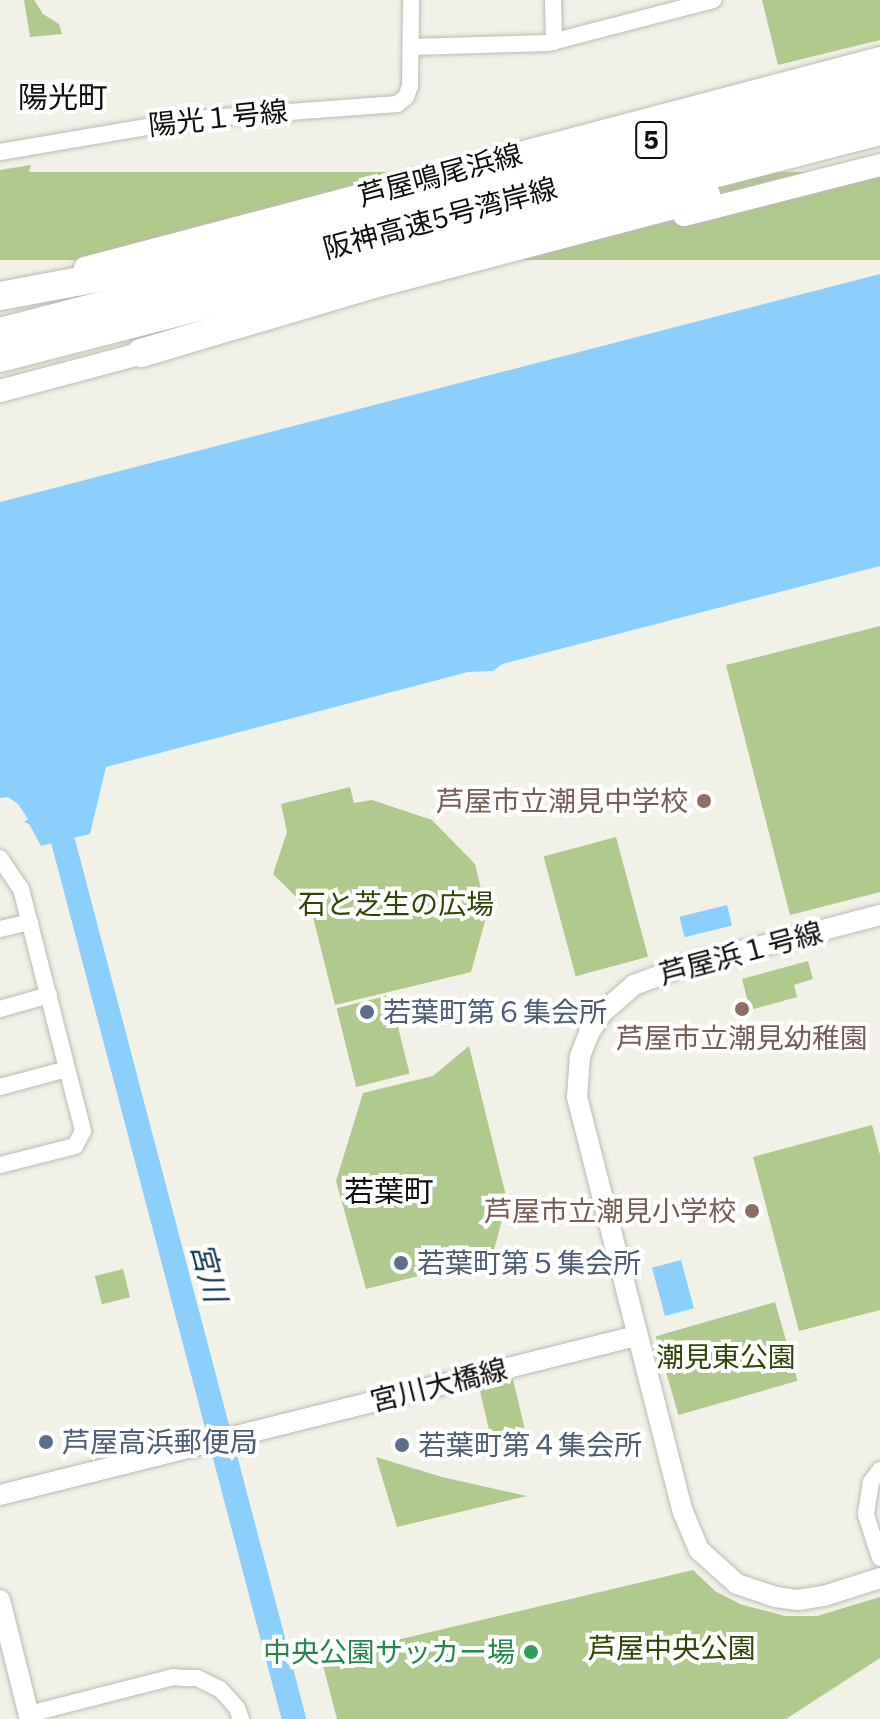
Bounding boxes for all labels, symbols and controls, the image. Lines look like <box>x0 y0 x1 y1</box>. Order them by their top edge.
district label: 陽光町 <box>18 79 108 115</box>
street label: 陽光１号線 <box>147 94 289 142</box>
road number: 5 <box>635 118 667 162</box>
street label: 芦屋鳴尾浜線 <box>355 137 525 213</box>
street label: 阪神高速5号湾岸線 <box>319 171 561 265</box>
place label: 芦屋市立潮見中学校 <box>436 784 688 818</box>
marker: 芦屋市立潮見中学校 <box>695 792 713 810</box>
park label: 石と芝生の広場 <box>298 887 494 921</box>
street label: 芦屋浜１号線 <box>656 915 826 991</box>
place label: 若葉町第６集会所 <box>383 995 607 1029</box>
marker: 芦屋市立潮見幼稚園 <box>733 1000 751 1018</box>
marker: 若葉町第６集会所 <box>358 1003 376 1021</box>
place label: 芦屋市立潮見幼稚園 <box>616 1021 868 1055</box>
district label: 若葉町 <box>344 1173 434 1209</box>
place label: 芦屋市立潮見小学校 <box>484 1194 736 1228</box>
marker: 芦屋市立潮見小学校 <box>743 1202 761 1220</box>
water label: 宮川 <box>184 1238 234 1306</box>
place label: 若葉町第５集会所 <box>417 1246 641 1280</box>
marker: 若葉町第５集会所 <box>392 1254 410 1272</box>
park label: 潮見東公園 <box>656 1340 796 1374</box>
street label: 宮川大橋線 <box>367 1352 511 1418</box>
place label: 芦屋高浜郵便局 <box>62 1425 258 1459</box>
place label: 若葉町第４集会所 <box>418 1428 642 1462</box>
marker: 芦屋高浜郵便局 <box>37 1433 55 1451</box>
marker: 若葉町第４集会所 <box>393 1436 411 1454</box>
park label: 芦屋中央公園 <box>588 1631 756 1665</box>
place label: 中央公園サッカー場 <box>263 1635 515 1669</box>
marker: 中央公園サッカー場 <box>522 1643 540 1661</box>

